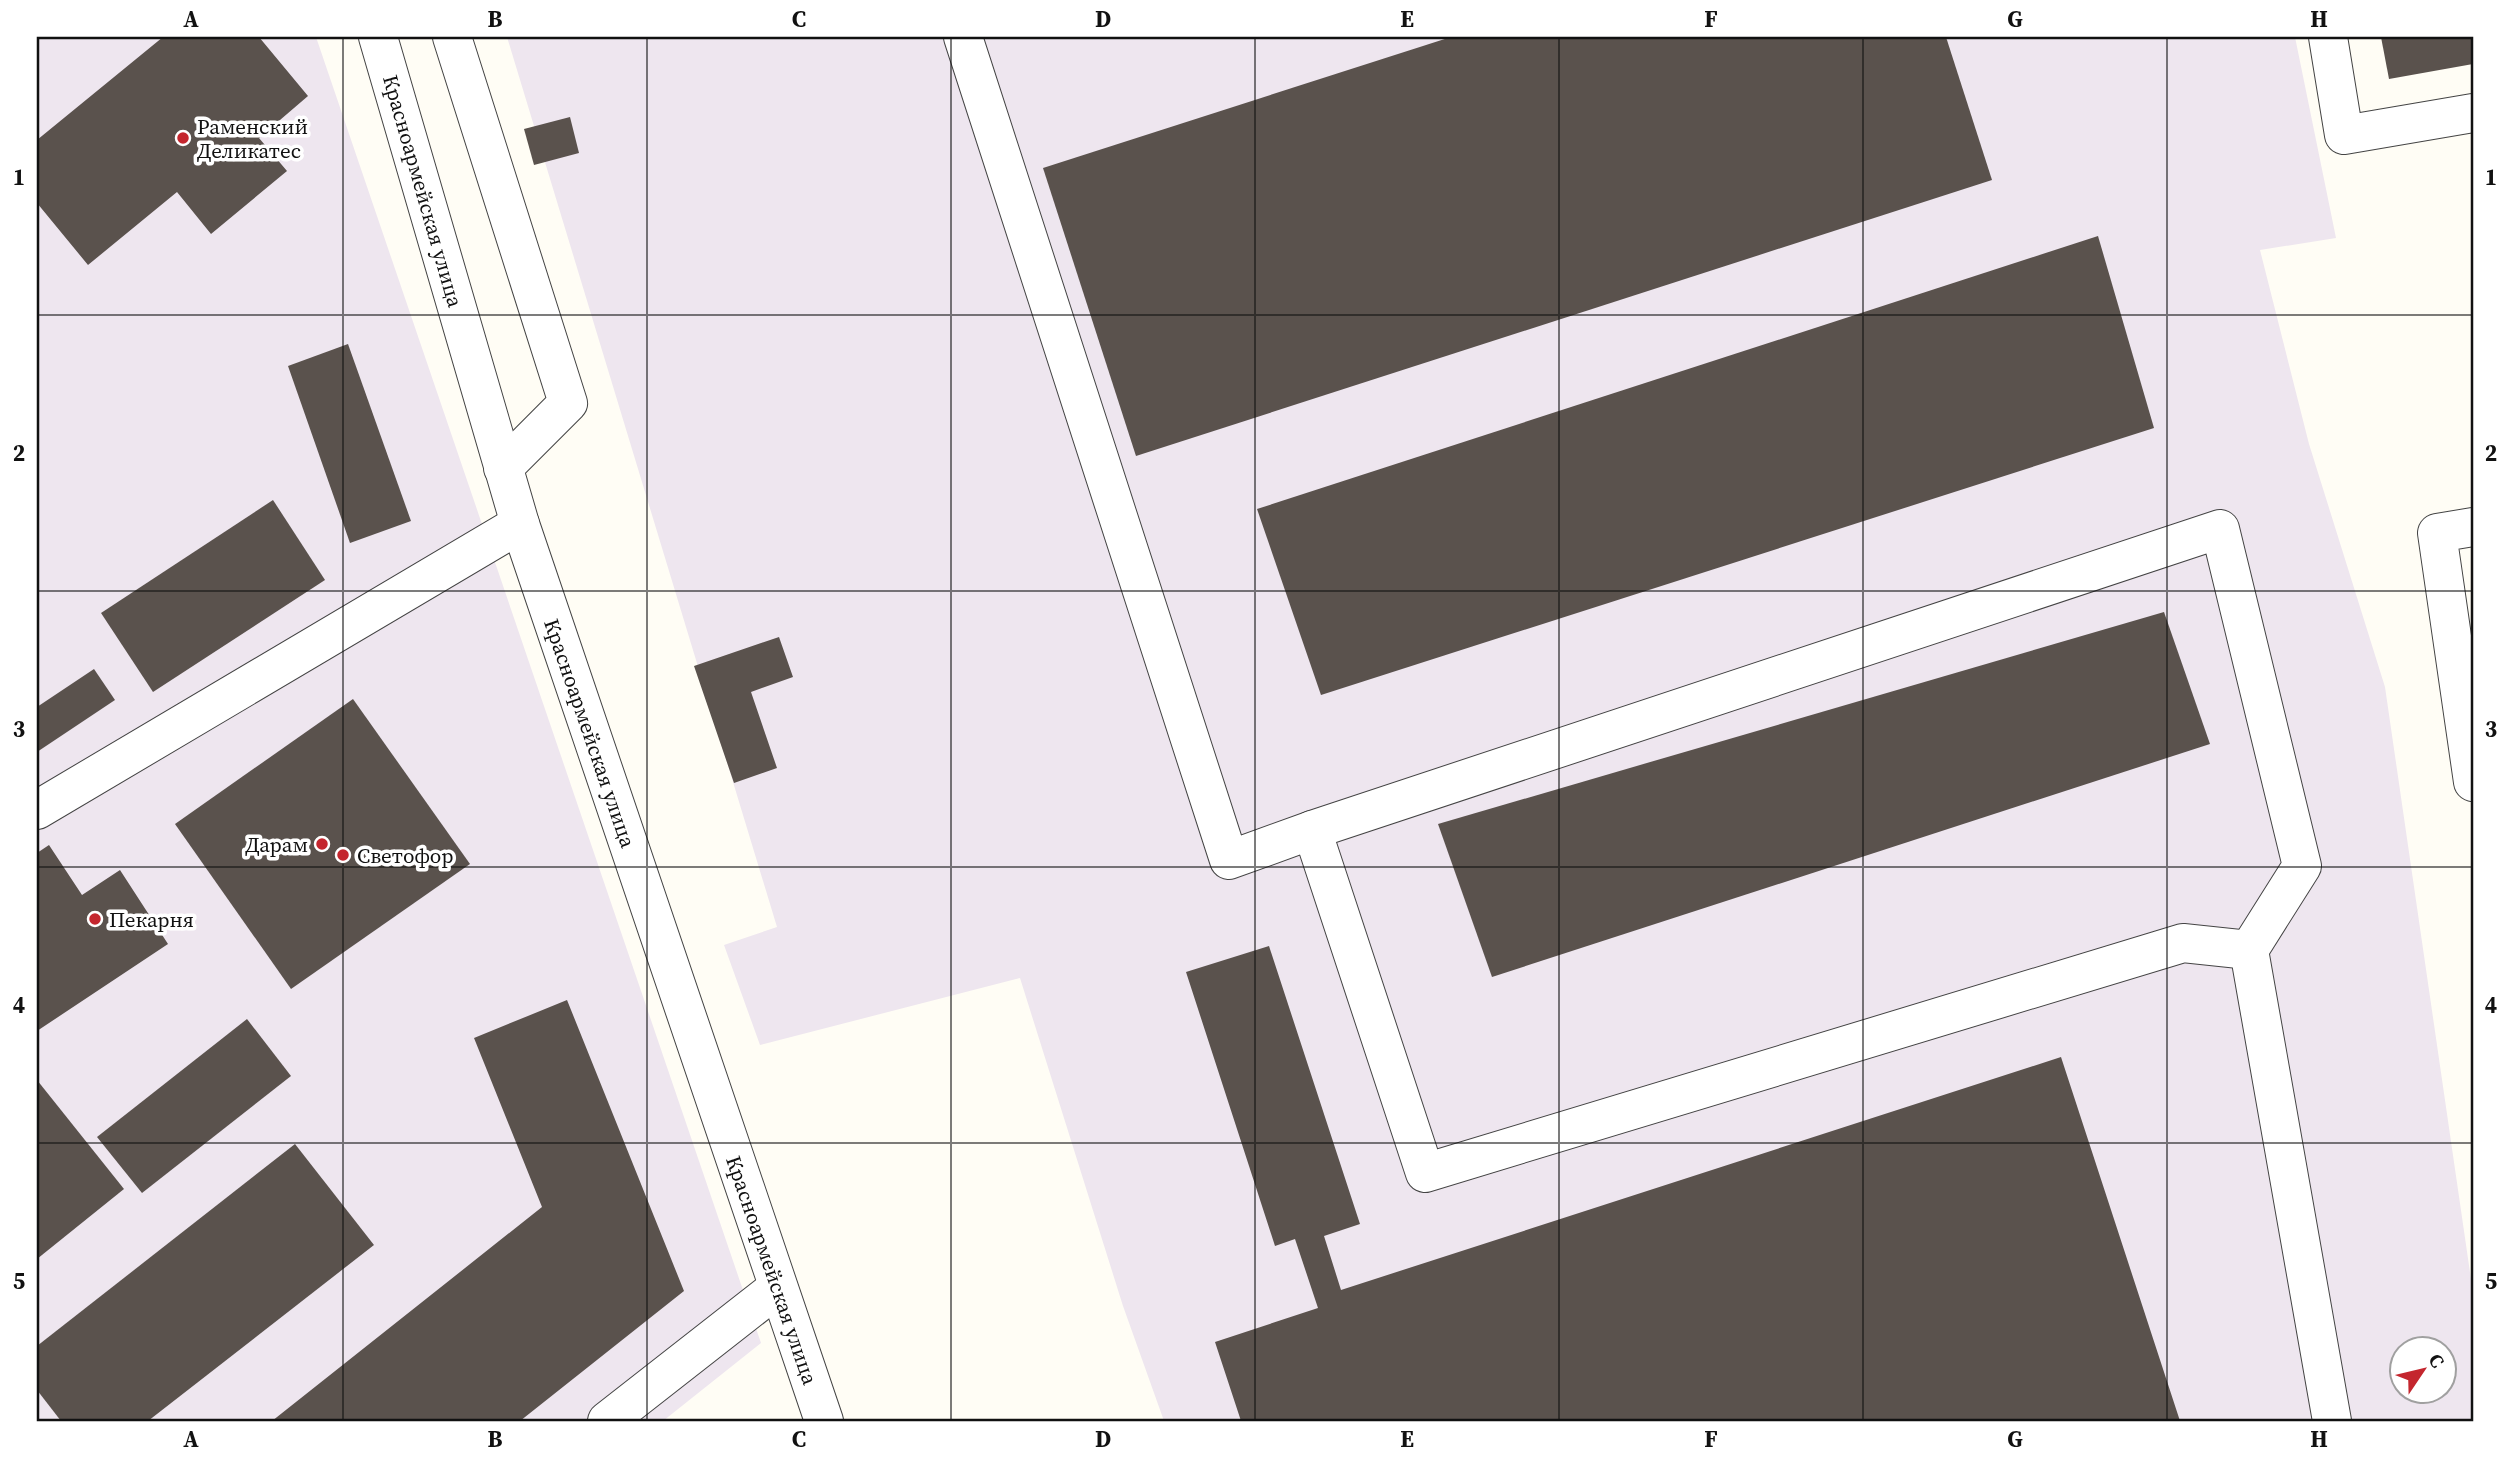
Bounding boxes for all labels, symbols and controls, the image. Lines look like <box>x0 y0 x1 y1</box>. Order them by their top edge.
text: A <box>183 3 199 35</box>
text: B <box>488 3 503 35</box>
text: C <box>792 3 806 35</box>
text: D <box>1095 3 1111 35</box>
text: E <box>1400 3 1414 35</box>
text: F <box>1704 3 1718 35</box>
text: G <box>2007 3 2023 35</box>
text: H <box>2310 3 2328 35</box>
street label: Красноармейская улица <box>376 72 470 311</box>
place label: Раменский Деликатес <box>197 112 308 165</box>
marker: Раменский Деликатес <box>175 130 191 146</box>
text: 1 <box>13 161 25 193</box>
text: 1 <box>2485 161 2497 193</box>
text: 2 <box>13 437 25 469</box>
text: 2 <box>2485 437 2497 469</box>
street label: Красноармейская улица <box>537 615 643 852</box>
text: 3 <box>13 713 25 745</box>
text: 3 <box>2485 713 2497 745</box>
place label: Дарам <box>245 830 308 859</box>
marker: Дарам <box>314 836 330 852</box>
place label: Светофор <box>357 841 453 870</box>
marker: Светофор <box>335 847 351 863</box>
place label: Пекарня <box>109 905 194 934</box>
marker: Пекарня <box>87 911 103 927</box>
text: 4 <box>13 989 25 1021</box>
text: 4 <box>2485 989 2497 1021</box>
street label: Красноармейская улица <box>719 1152 825 1389</box>
text: 5 <box>13 1265 25 1297</box>
text: 5 <box>2485 1265 2497 1297</box>
north arrow <box>2388 1336 2458 1406</box>
text: С <box>2423 1348 2451 1373</box>
text: A <box>183 1423 199 1455</box>
text: B <box>488 1423 503 1455</box>
text: C <box>792 1423 806 1455</box>
text: D <box>1095 1423 1111 1455</box>
text: E <box>1400 1423 1414 1455</box>
text: F <box>1704 1423 1718 1455</box>
text: G <box>2007 1423 2023 1455</box>
text: H <box>2310 1423 2328 1455</box>

